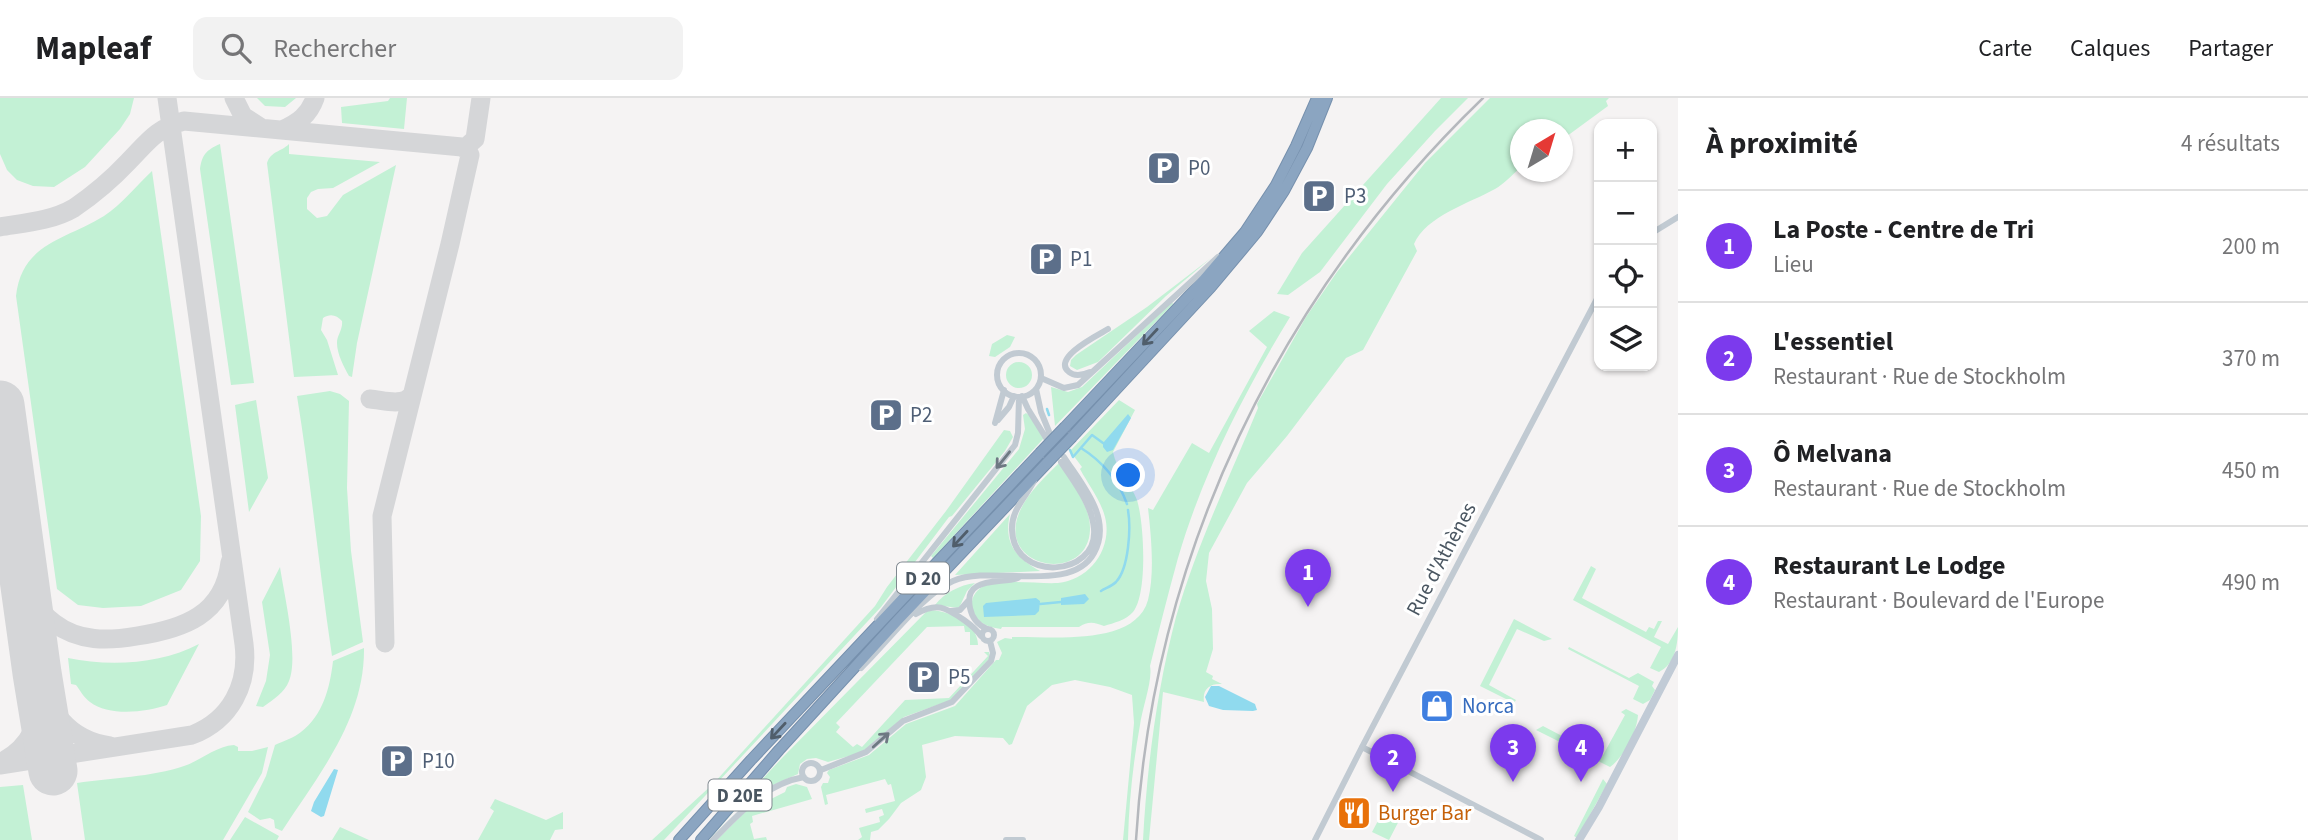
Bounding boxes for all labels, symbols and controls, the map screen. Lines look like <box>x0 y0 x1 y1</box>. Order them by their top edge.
search box <box>193 17 683 80</box>
text: Mapleaf <box>35 25 151 72</box>
icon: search <box>217 29 255 67</box>
text: Rechercher <box>273 30 396 67</box>
text: Carte <box>1978 31 2032 66</box>
text: Calques <box>2070 31 2150 66</box>
text: Partager <box>2188 31 2273 66</box>
north arrow <box>1510 119 1573 182</box>
map controls <box>1594 119 1657 371</box>
button: + <box>1594 119 1657 182</box>
text: À proximité <box>1706 122 1858 165</box>
text: 4 résultats <box>2181 127 2280 160</box>
parking icon: P0 <box>1145 149 1183 187</box>
place label: P0 <box>1188 153 1210 183</box>
parking icon: P3 <box>1300 177 1338 215</box>
place label: P3 <box>1344 181 1366 211</box>
button: − <box>1594 182 1657 245</box>
text: La Poste - Centre de Tri <box>1773 211 2034 248</box>
text: 1 <box>1723 230 1735 263</box>
text: 200 m <box>2222 230 2280 263</box>
parking icon: P1 <box>1027 240 1065 278</box>
place label: P1 <box>1070 244 1092 274</box>
button: locate <box>1594 245 1657 308</box>
text: Lieu <box>1773 248 1814 281</box>
button: layers <box>1594 308 1657 371</box>
text: L'essentiel <box>1773 323 1893 360</box>
one-way arrow <box>1142 328 1158 346</box>
text: 2 <box>1723 342 1735 375</box>
text: 370 m <box>2222 342 2280 375</box>
text: Restaurant · Rue de Stockholm <box>1773 360 2066 393</box>
parking icon: P2 <box>867 396 905 434</box>
place label: P2 <box>910 400 932 430</box>
text: Ô Melvana <box>1773 435 1892 472</box>
one-way arrow <box>996 451 1011 469</box>
text: 3 <box>1723 454 1735 487</box>
text: 450 m <box>2222 454 2280 487</box>
your location <box>1111 458 1145 492</box>
text: Restaurant · Rue de Stockholm <box>1773 472 2066 505</box>
street label: Rue d'Athènes <box>1399 497 1484 621</box>
one-way arrow <box>951 530 968 547</box>
text: Restaurant Le Lodge <box>1773 547 2005 584</box>
pin: 1 <box>1285 549 1331 607</box>
road number: D 20 <box>897 562 949 593</box>
text: 4 <box>1723 566 1735 599</box>
text: 490 m <box>2222 566 2280 599</box>
text: Restaurant · Boulevard de l'Europe <box>1773 584 2104 617</box>
parking icon: P5 <box>905 658 943 696</box>
place label: P5 <box>948 662 970 692</box>
shop icon: Norca <box>1418 687 1456 725</box>
place label: Norca <box>1462 691 1514 721</box>
one-way arrow <box>770 722 787 739</box>
pin: 3 <box>1490 724 1536 782</box>
pin: 4 <box>1558 724 1604 782</box>
one-way arrow <box>872 732 890 748</box>
pin: 2 <box>1370 734 1416 792</box>
parking icon: P10 <box>378 742 416 780</box>
place label: P10 <box>422 746 455 776</box>
road number: D 20E <box>708 780 772 810</box>
restaurant icon: Burger Bar <box>1335 794 1373 832</box>
place label: Burger Bar <box>1378 798 1472 828</box>

